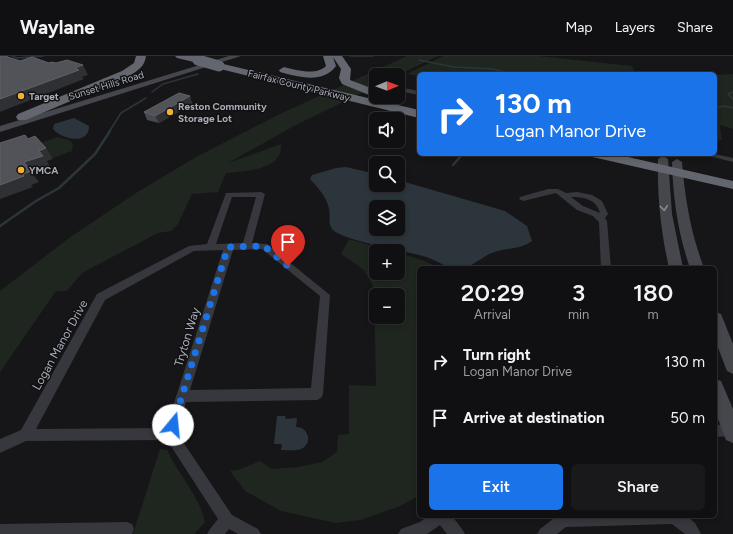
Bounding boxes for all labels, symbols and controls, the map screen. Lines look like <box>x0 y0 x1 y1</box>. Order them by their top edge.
text: Waylane <box>20 16 95 39</box>
text: Map <box>565 19 593 36</box>
text: Layers <box>615 19 655 36</box>
text: Share <box>677 19 713 36</box>
street label: Fairfax County Parkway <box>246 66 352 105</box>
street label: Sunset Hills Road <box>67 68 145 103</box>
north arrow <box>369 68 405 104</box>
map controls <box>369 68 405 324</box>
text: 130 m <box>495 86 572 120</box>
icon: right <box>429 88 481 140</box>
place label: Target <box>29 90 59 103</box>
marker: Target <box>16 91 26 101</box>
place label: Reston Community Storage Lot <box>178 100 267 125</box>
marker: Reston Community Storage Lot <box>165 107 175 117</box>
button: sound <box>369 112 405 148</box>
text: Logan Manor Drive <box>495 120 646 142</box>
button: search <box>369 156 405 192</box>
place label: YMCA <box>29 164 59 177</box>
marker: YMCA <box>16 165 26 175</box>
button: layers <box>369 200 405 236</box>
one-way arrow <box>659 205 668 211</box>
pin <box>271 225 305 266</box>
icon: arrive <box>277 231 299 253</box>
button: + <box>369 244 405 280</box>
text: 20:29 <box>461 278 524 307</box>
text: 3 <box>572 278 585 307</box>
text: 180 <box>633 278 673 307</box>
button: − <box>369 288 405 324</box>
street label: Logan Manor Drive <box>29 297 91 392</box>
street label: Tryton Way <box>171 305 203 368</box>
text: Arrival <box>474 307 511 322</box>
text: min <box>568 307 589 322</box>
text: m <box>648 307 659 322</box>
text: Turn right <box>463 346 531 364</box>
icon: right <box>429 351 451 373</box>
text: 130 m <box>665 353 705 371</box>
text: Logan Manor Drive <box>463 364 572 379</box>
position arrow <box>152 404 194 446</box>
icon: arrive <box>429 407 451 429</box>
text: Arrive at destination <box>463 409 604 427</box>
text: 50 m <box>670 409 705 427</box>
button: Exit <box>429 464 563 510</box>
button: Share <box>571 464 705 510</box>

